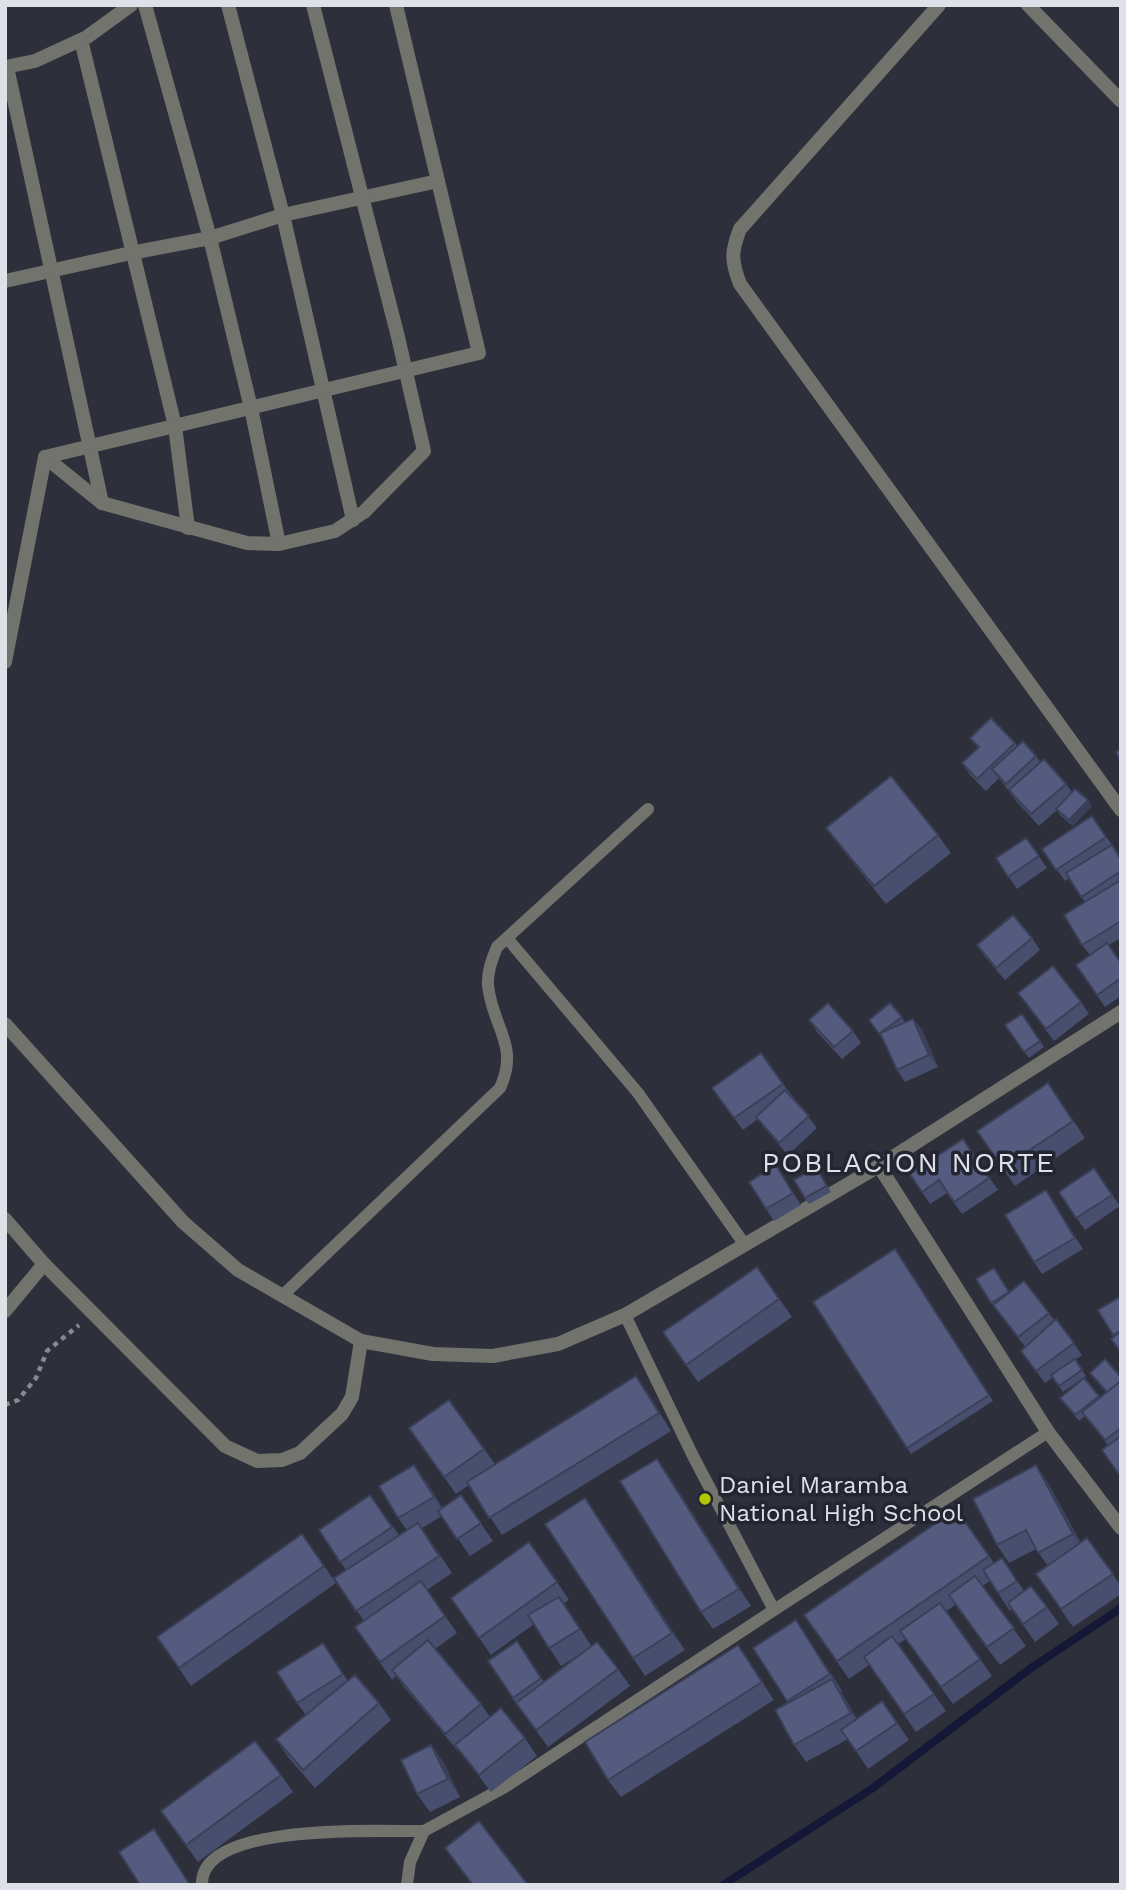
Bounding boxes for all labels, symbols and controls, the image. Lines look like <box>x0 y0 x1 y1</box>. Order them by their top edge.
district label: POBLACION NORTE <box>762 1146 1056 1179</box>
place label: Daniel Maramba National High School <box>719 1471 964 1527</box>
marker: Daniel Maramba National High School <box>697 1491 713 1507</box>

